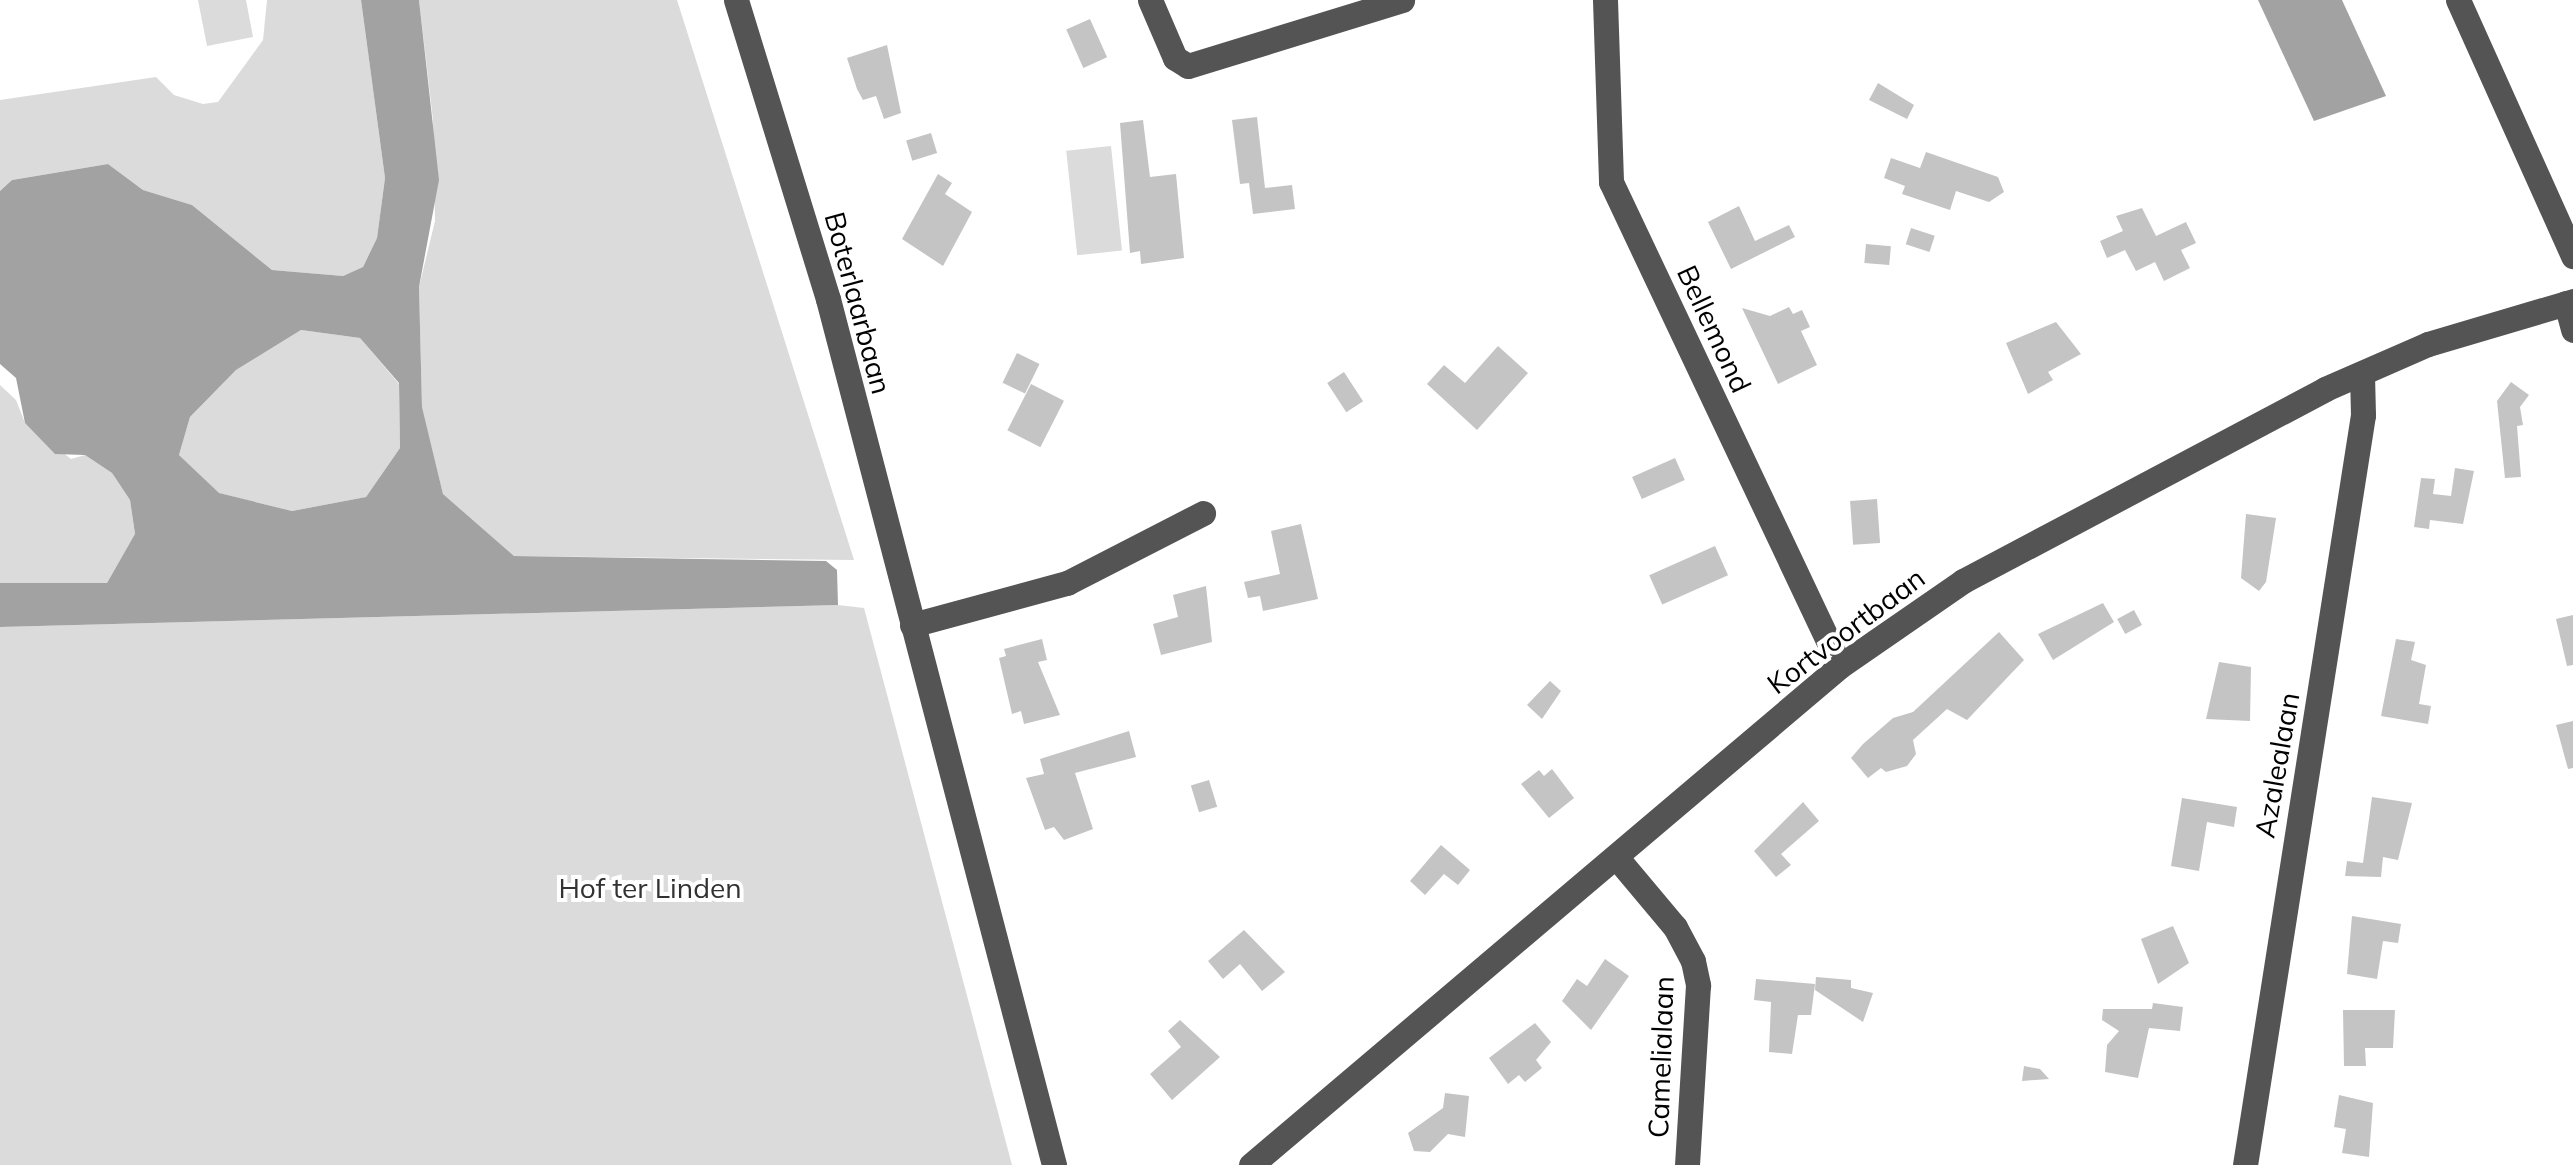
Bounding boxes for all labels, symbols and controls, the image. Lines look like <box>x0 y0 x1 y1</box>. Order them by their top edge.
street label: Boterlaarbaan <box>818 208 898 398</box>
street label: Bellemond <box>1670 260 1758 398</box>
street label: Kortvoortbaan <box>1761 561 1931 701</box>
street label: Azalealaan <box>2248 690 2306 840</box>
park label: Hof ter Linden <box>558 871 742 905</box>
street label: Camelialaan <box>1641 975 1681 1139</box>

